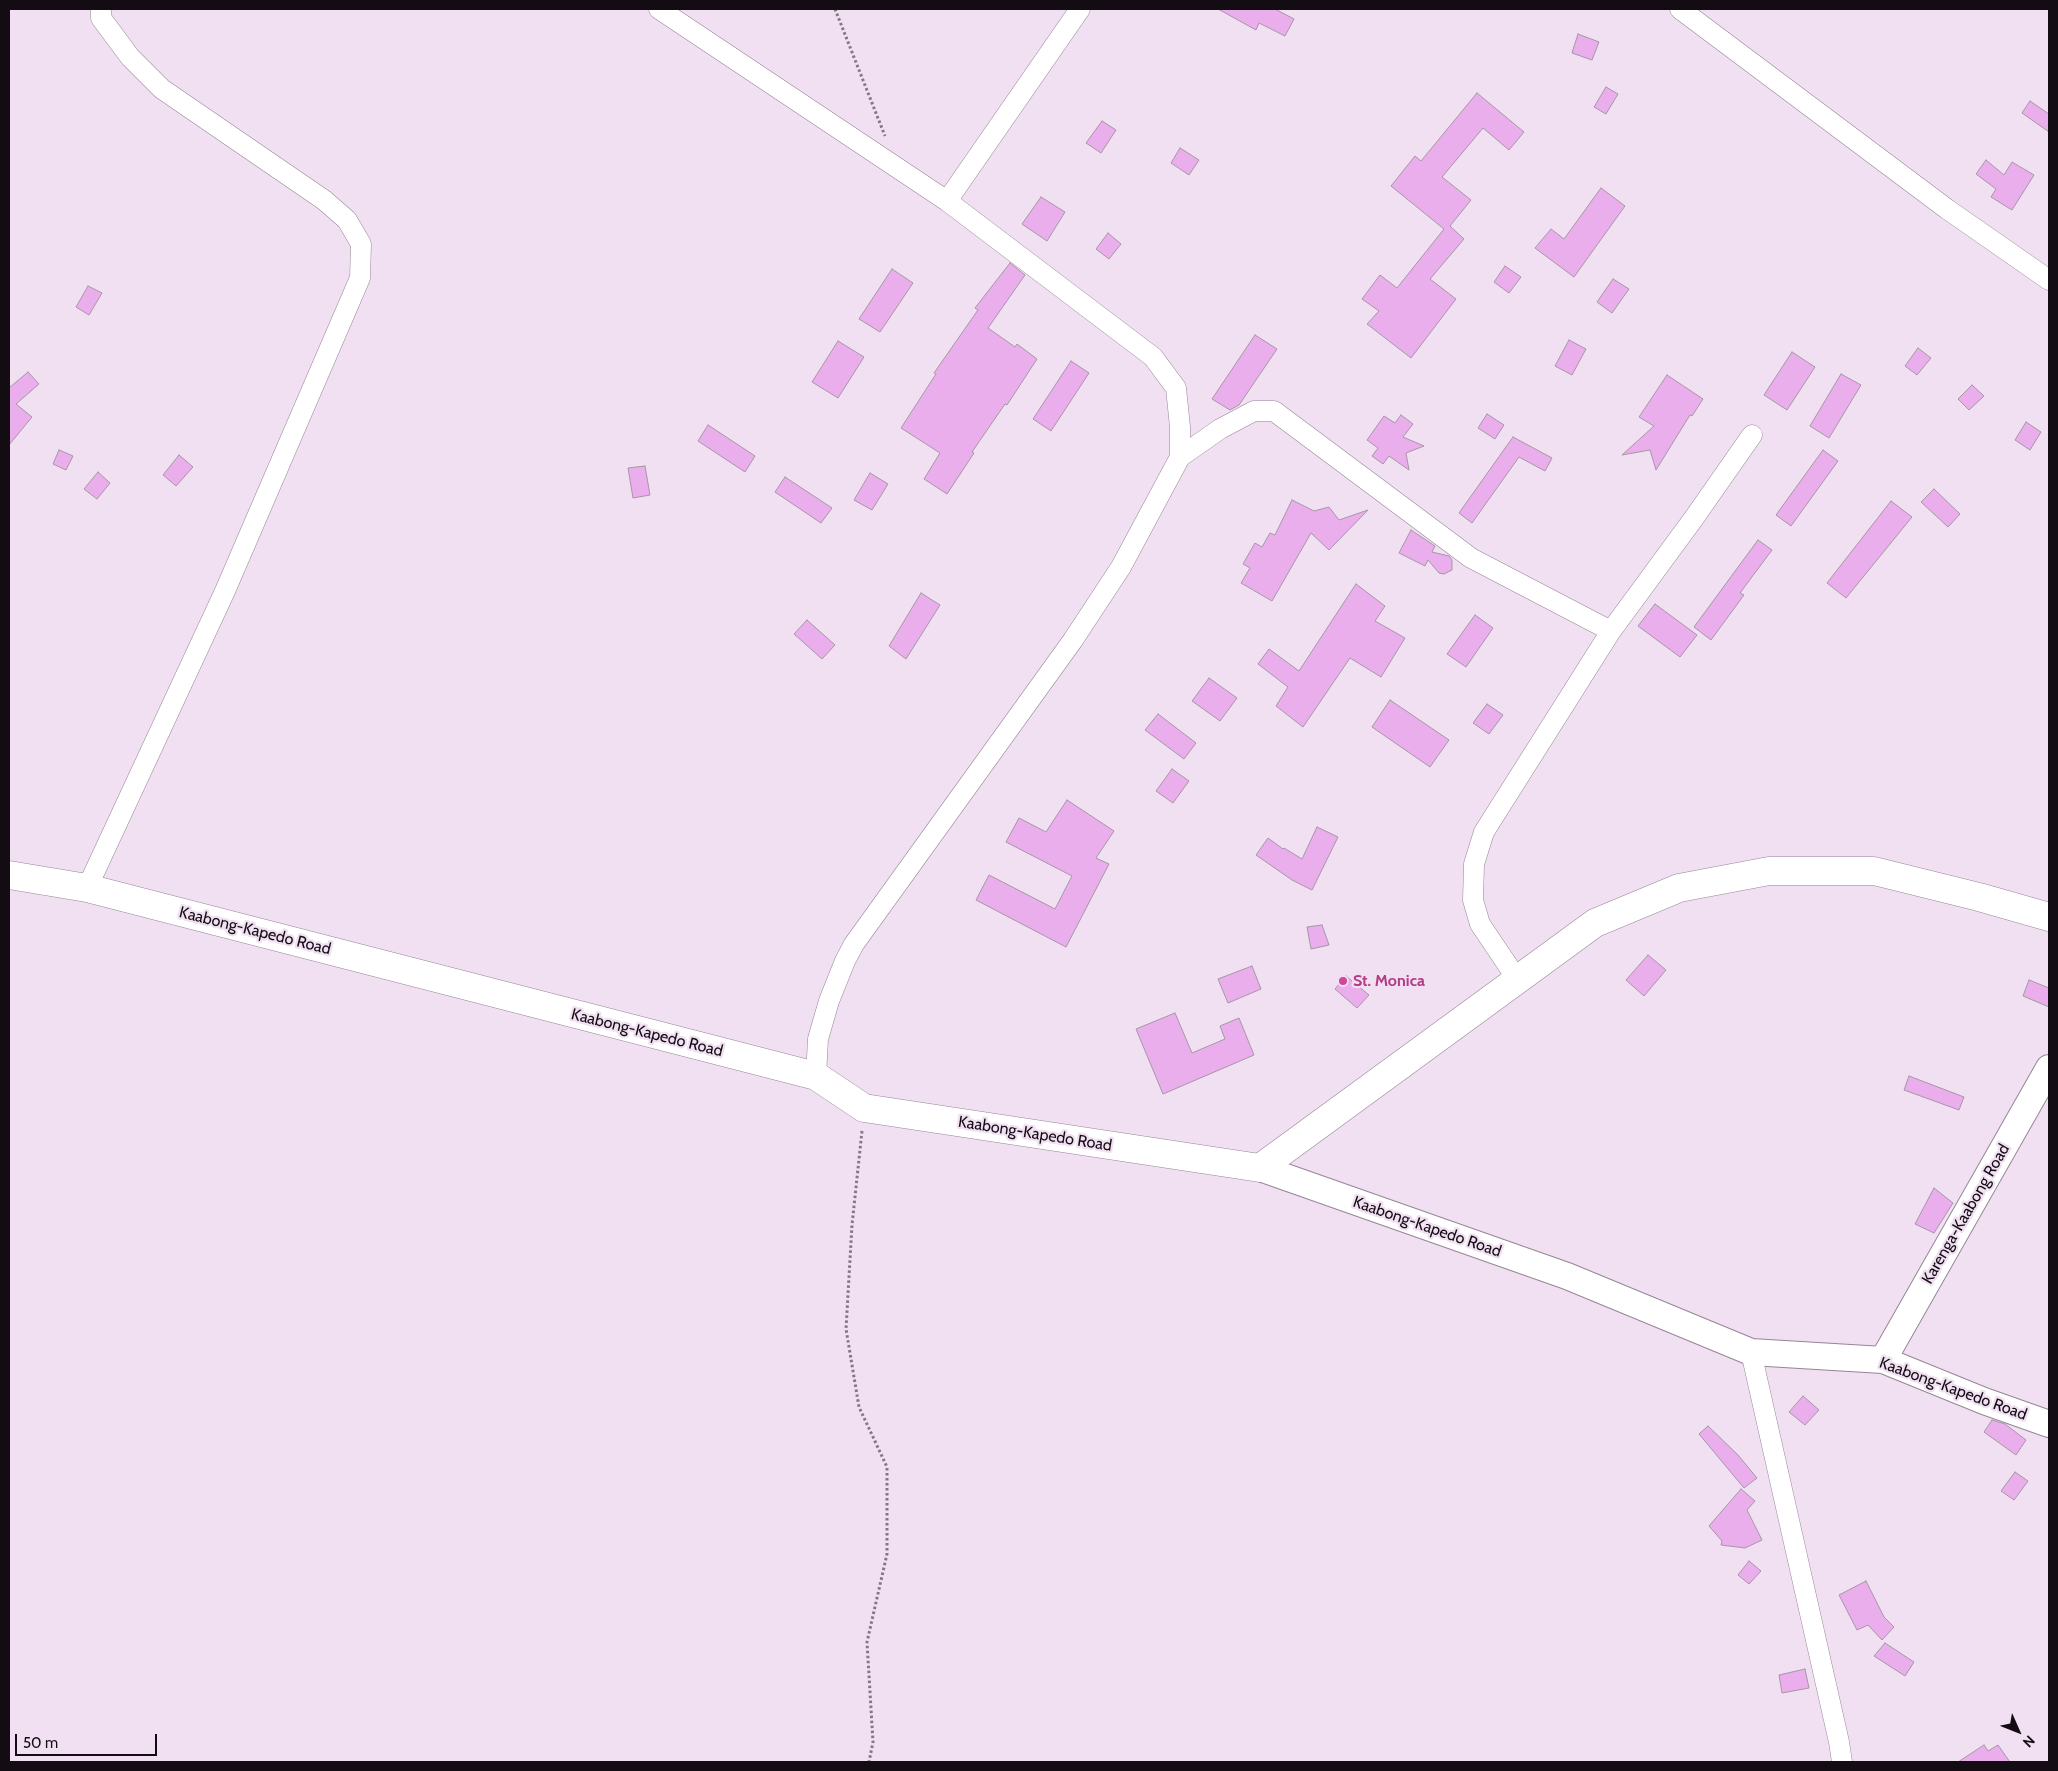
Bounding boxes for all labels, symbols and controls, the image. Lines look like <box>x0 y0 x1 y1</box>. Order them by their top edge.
street label: Kaabong-Kapedo Road <box>177 903 333 959</box>
place label: St. Monica <box>1353 971 1425 991</box>
marker: St. Monica <box>1337 975 1349 987</box>
street label: Kaabong-Kapedo Road <box>569 1005 725 1061</box>
street label: Kaabong-Kapedo Road <box>957 1112 1113 1156</box>
street label: Karenga-Kaabong Road <box>1918 1141 2014 1287</box>
street label: Kaabong-Kapedo Road <box>1350 1193 1504 1261</box>
street label: Kaabong-Kapedo Road <box>1877 1353 2029 1425</box>
north arrow <box>1993 1706 2043 1756</box>
scale bar <box>18 1724 160 1756</box>
text: N <box>2019 1732 2039 1751</box>
text: 50 m <box>23 1734 58 1752</box>

